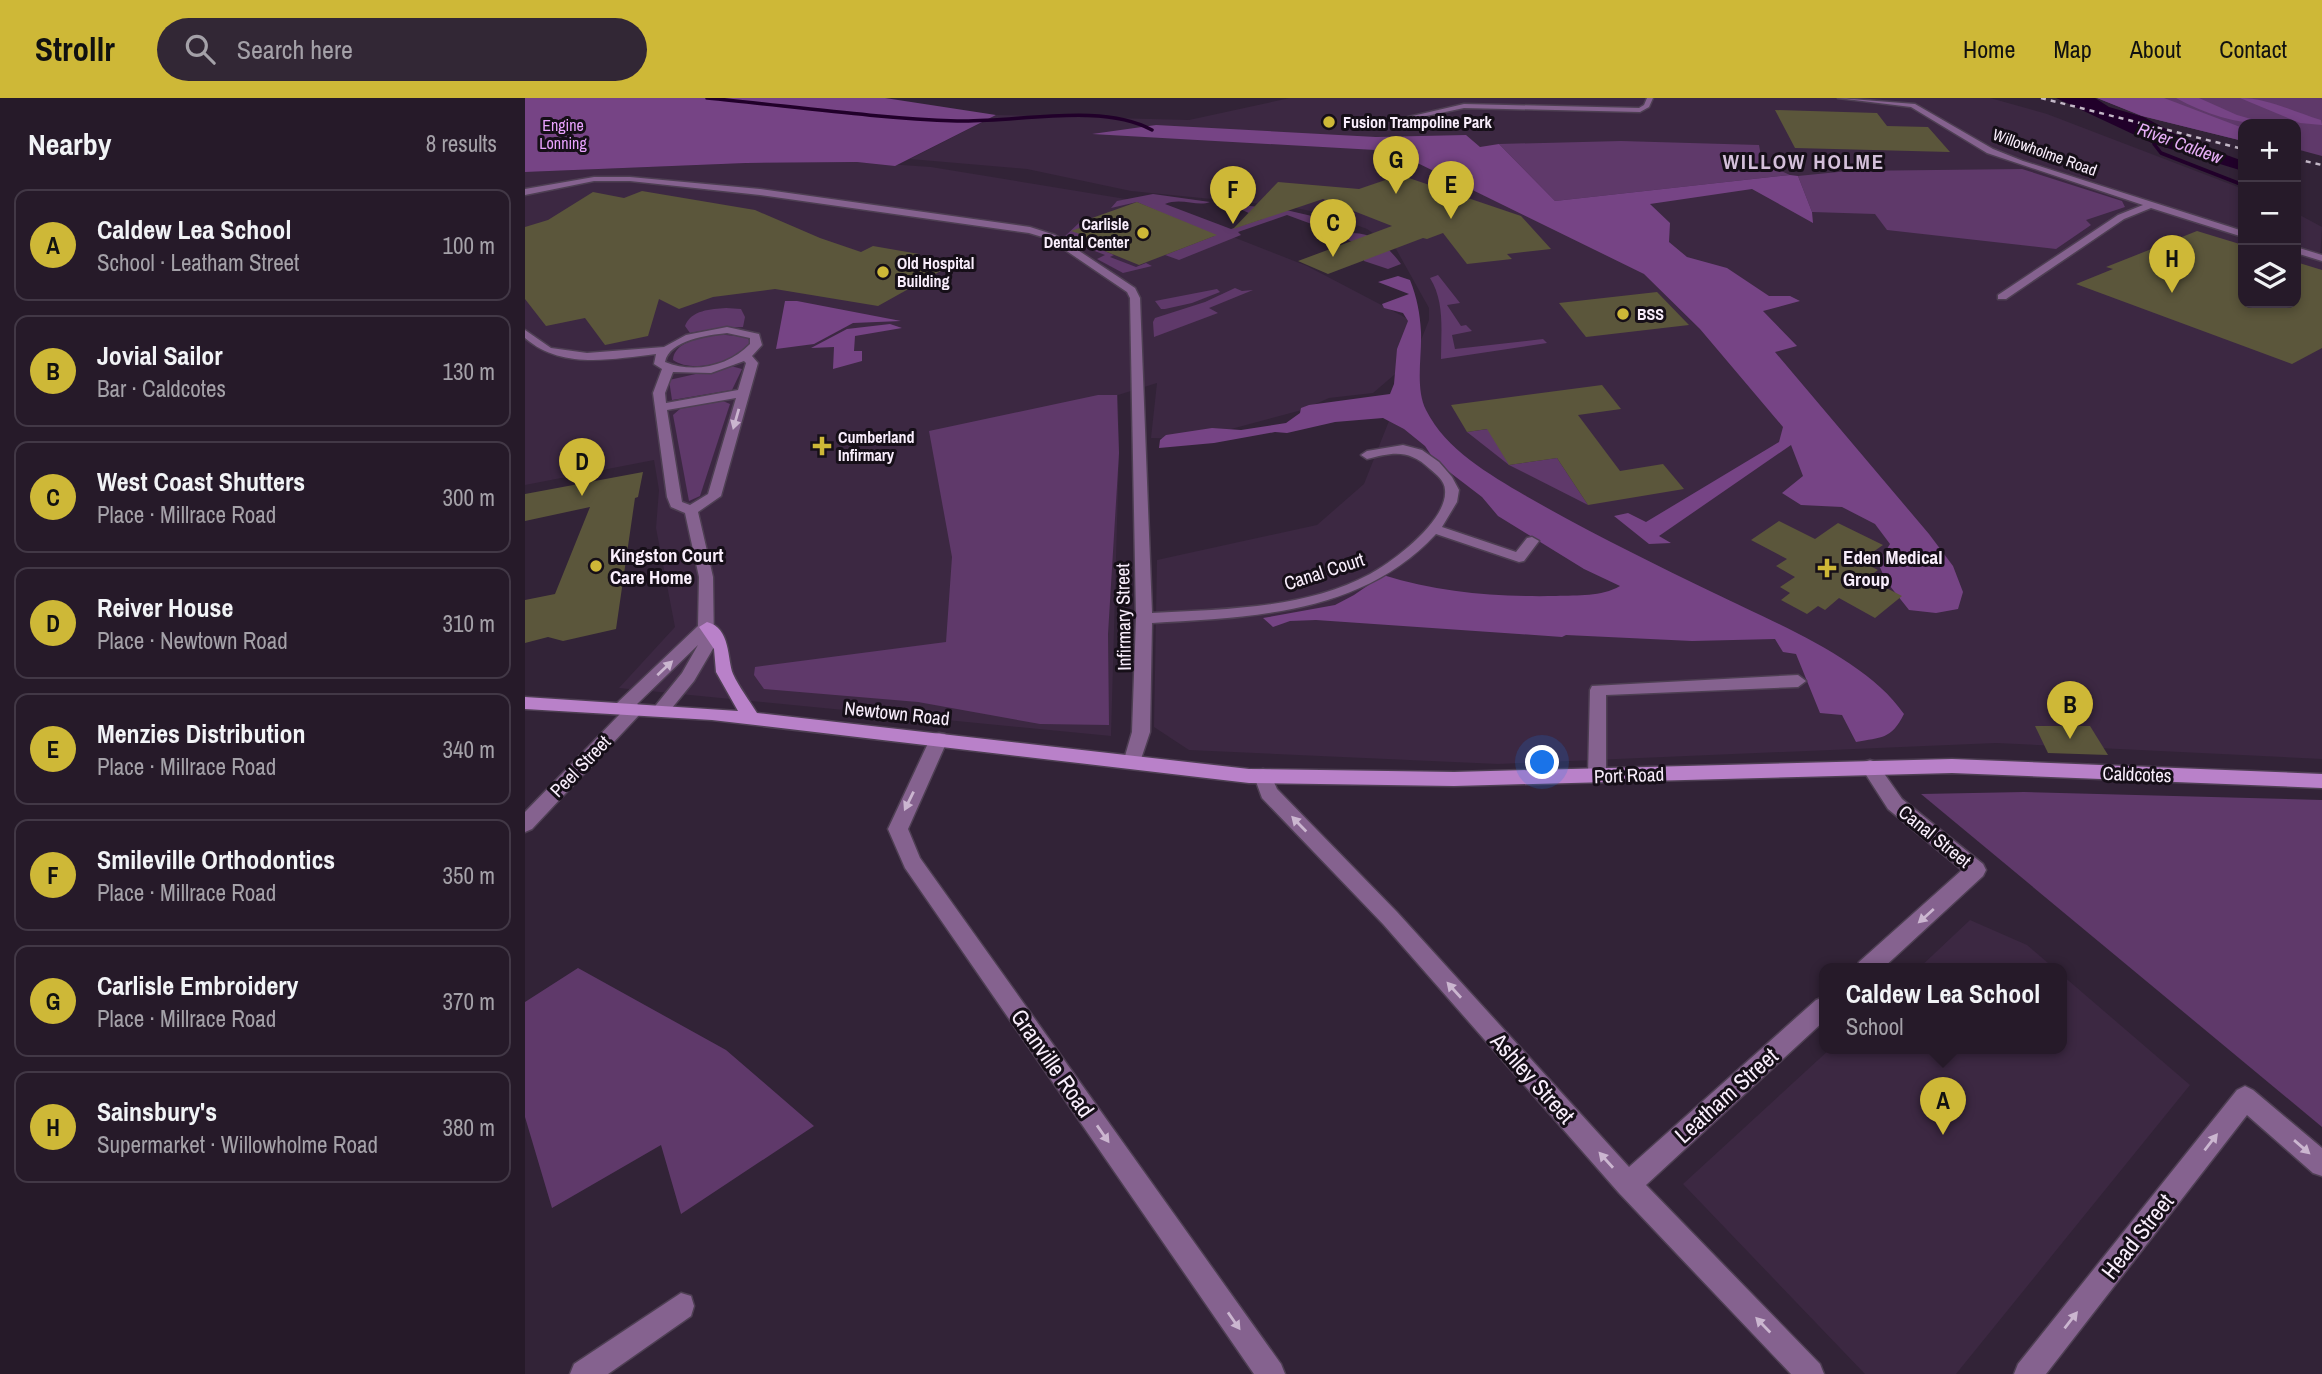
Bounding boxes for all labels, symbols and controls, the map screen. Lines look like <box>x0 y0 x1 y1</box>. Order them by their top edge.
search box <box>157 18 647 81</box>
text: Strollr <box>35 27 115 71</box>
icon: search <box>181 30 219 68</box>
text: Search here <box>237 32 353 67</box>
text: Home <box>1963 33 2015 65</box>
text: Map <box>2053 33 2092 65</box>
text: About <box>2130 33 2181 65</box>
text: Contact <box>2219 33 2287 65</box>
place label: Fusion Trampoline Park <box>1343 111 1492 133</box>
park label: Engine Lonning <box>539 114 587 154</box>
marker: Fusion Trampoline Park <box>1321 114 1337 130</box>
water label: River Caldew <box>2134 116 2227 170</box>
map controls <box>2238 119 2301 308</box>
button: + <box>2238 119 2301 182</box>
street label: Willowholme Road <box>1990 123 2100 181</box>
text: Nearby <box>28 124 111 164</box>
text: 8 results <box>426 128 497 159</box>
pin: G <box>1373 136 1419 194</box>
district label: WILLOW HOLME <box>1723 147 1885 176</box>
pin: E <box>1428 161 1474 219</box>
pin: F <box>1210 166 1256 224</box>
button: − <box>2238 182 2301 245</box>
pin: C <box>1310 199 1356 257</box>
text: Caldew Lea School <box>97 212 291 247</box>
place label: Carlisle Dental Center <box>1044 213 1130 253</box>
marker: Carlisle Dental Center <box>1135 225 1151 241</box>
text: A <box>46 230 60 261</box>
text: 100 m <box>443 230 495 261</box>
pin: H <box>2149 235 2195 293</box>
button: layers <box>2238 245 2301 308</box>
text: School · Leatham Street <box>97 247 299 278</box>
place label: Old Hospital Building <box>897 252 974 292</box>
marker: Old Hospital Building <box>875 264 891 280</box>
place label: BSS <box>1637 303 1664 325</box>
marker: BSS <box>1615 306 1631 322</box>
text: Jovial Sailor <box>97 338 223 373</box>
text: B <box>46 356 60 387</box>
text: 130 m <box>443 356 495 387</box>
text: Bar · Caldcotes <box>97 373 226 404</box>
one-way arrow <box>730 408 741 430</box>
place label: Cumberland Infirmary <box>838 426 915 466</box>
marker: Cumberland Infirmary <box>812 436 832 456</box>
pin: D <box>559 438 605 496</box>
text: West Coast Shutters <box>97 464 305 499</box>
text: C <box>46 482 60 513</box>
text: 300 m <box>443 482 495 513</box>
text: Place · Millrace Road <box>97 499 276 530</box>
place label: Kingston Court Care Home <box>610 542 723 590</box>
place label: Eden Medical Group <box>1843 544 1943 592</box>
street label: Canal Court <box>1280 546 1368 596</box>
marker: Kingston Court Care Home <box>588 558 604 574</box>
marker: Eden Medical Group <box>1817 558 1837 578</box>
street label: Infirmary Street <box>1109 562 1137 671</box>
text: Reiver House <box>97 590 233 625</box>
text: D <box>46 608 60 639</box>
text: 310 m <box>443 608 495 639</box>
text: Place · Newtown Road <box>97 625 288 656</box>
one-way arrow <box>656 661 673 677</box>
pin: B <box>2047 681 2093 739</box>
street label: Newtown Road <box>843 695 951 731</box>
text: Menzies Distribution <box>97 716 306 751</box>
street label: Peel Street <box>544 729 617 803</box>
text: E <box>47 734 59 765</box>
text: 340 m <box>443 734 495 765</box>
your location <box>1525 745 1559 779</box>
text: Place · Millrace Road <box>97 751 276 782</box>
street label: Caldcotes <box>2102 760 2172 788</box>
street label: Port Road <box>1593 761 1665 789</box>
one-way arrow <box>904 791 915 811</box>
street label: Canal Street <box>1893 799 1977 874</box>
one-way arrow <box>1291 816 1307 833</box>
text: Smileville Orthodontics <box>97 842 335 877</box>
text: F <box>47 860 59 891</box>
text: 350 m <box>443 860 495 891</box>
text: Place · Millrace Road <box>97 877 276 908</box>
one-way arrow <box>1917 908 1934 923</box>
popup <box>1819 963 2067 1054</box>
text: Carlisle Embroidery <box>97 968 298 1003</box>
text: Caldew Lea School <box>1846 976 2040 1011</box>
one-way arrow <box>1447 982 1463 999</box>
text: G <box>46 986 60 1017</box>
text: 370 m <box>443 986 495 1017</box>
text: Place · Millrace Road <box>97 1003 276 1034</box>
street label: Granville Road <box>1004 1003 1102 1123</box>
text: School <box>1846 1011 1904 1042</box>
street label: Ashley Street <box>1483 1025 1582 1130</box>
street label: Leatham Street <box>1668 1040 1784 1150</box>
pin: A <box>1920 1077 1966 1135</box>
text: Sainsbury's <box>97 1094 217 1129</box>
text: H <box>46 1112 60 1143</box>
text: 380 m <box>443 1112 495 1143</box>
one-way arrow <box>1096 1125 1110 1143</box>
text: Supermarket · Willowholme Road <box>97 1129 378 1160</box>
one-way arrow <box>2204 1133 2219 1151</box>
one-way arrow <box>2294 1139 2311 1154</box>
one-way arrow <box>1598 1151 1614 1169</box>
street label: Head Street <box>2094 1187 2180 1285</box>
one-way arrow <box>1227 1312 1241 1330</box>
one-way arrow <box>2063 1312 2078 1330</box>
one-way arrow <box>1755 1317 1771 1334</box>

